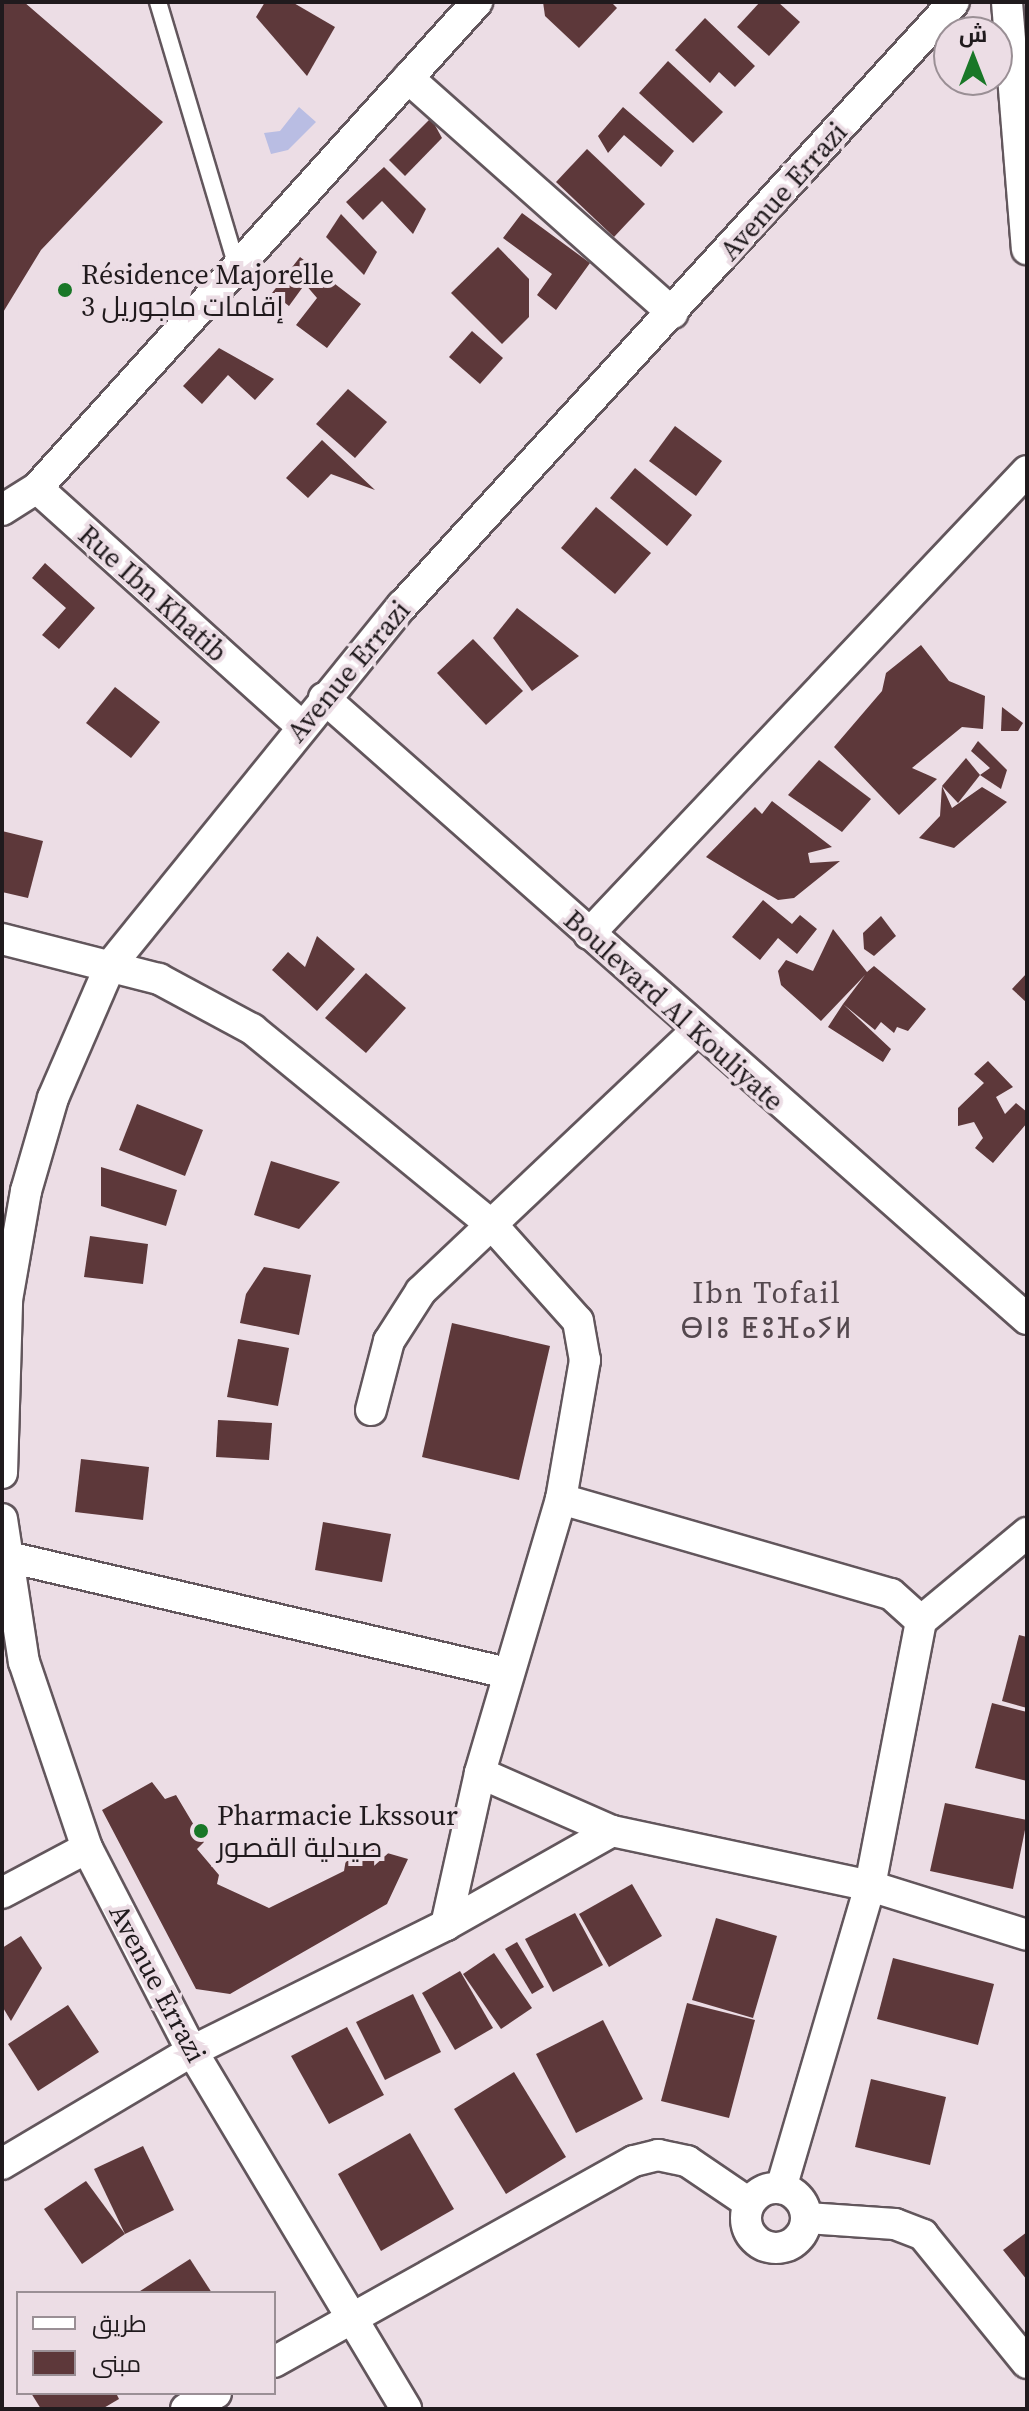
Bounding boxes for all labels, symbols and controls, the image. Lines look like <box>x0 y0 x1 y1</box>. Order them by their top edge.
north arrow <box>933 16 1013 96</box>
text: ش <box>959 19 987 49</box>
street label: Avenue Errazi <box>712 115 854 267</box>
place label: Résidence Majorelle إقامات ماجوريل 3 <box>81 257 334 323</box>
marker: Résidence Majorelle إقامات ماجوريل 3 <box>56 281 74 299</box>
street label: Rue Ibn Khatib <box>72 518 234 668</box>
street label: Avenue Errazi <box>279 594 417 748</box>
street label: Boulevard Al Kouliyate <box>557 903 791 1117</box>
district label: Ibn Tofail ⴱⵏⵓ ⵟⵓⴼⴰⵢⵍ <box>690 1275 844 1346</box>
place label: Pharmacie Lkssour صيدلية القصور <box>217 1798 458 1864</box>
marker: Pharmacie Lkssour صيدلية القصور <box>192 1822 210 1840</box>
street label: Avenue Errazi <box>102 1898 214 2068</box>
legend <box>16 2291 276 2395</box>
text: طريق <box>92 2307 147 2340</box>
text: مبنى <box>92 2347 141 2380</box>

